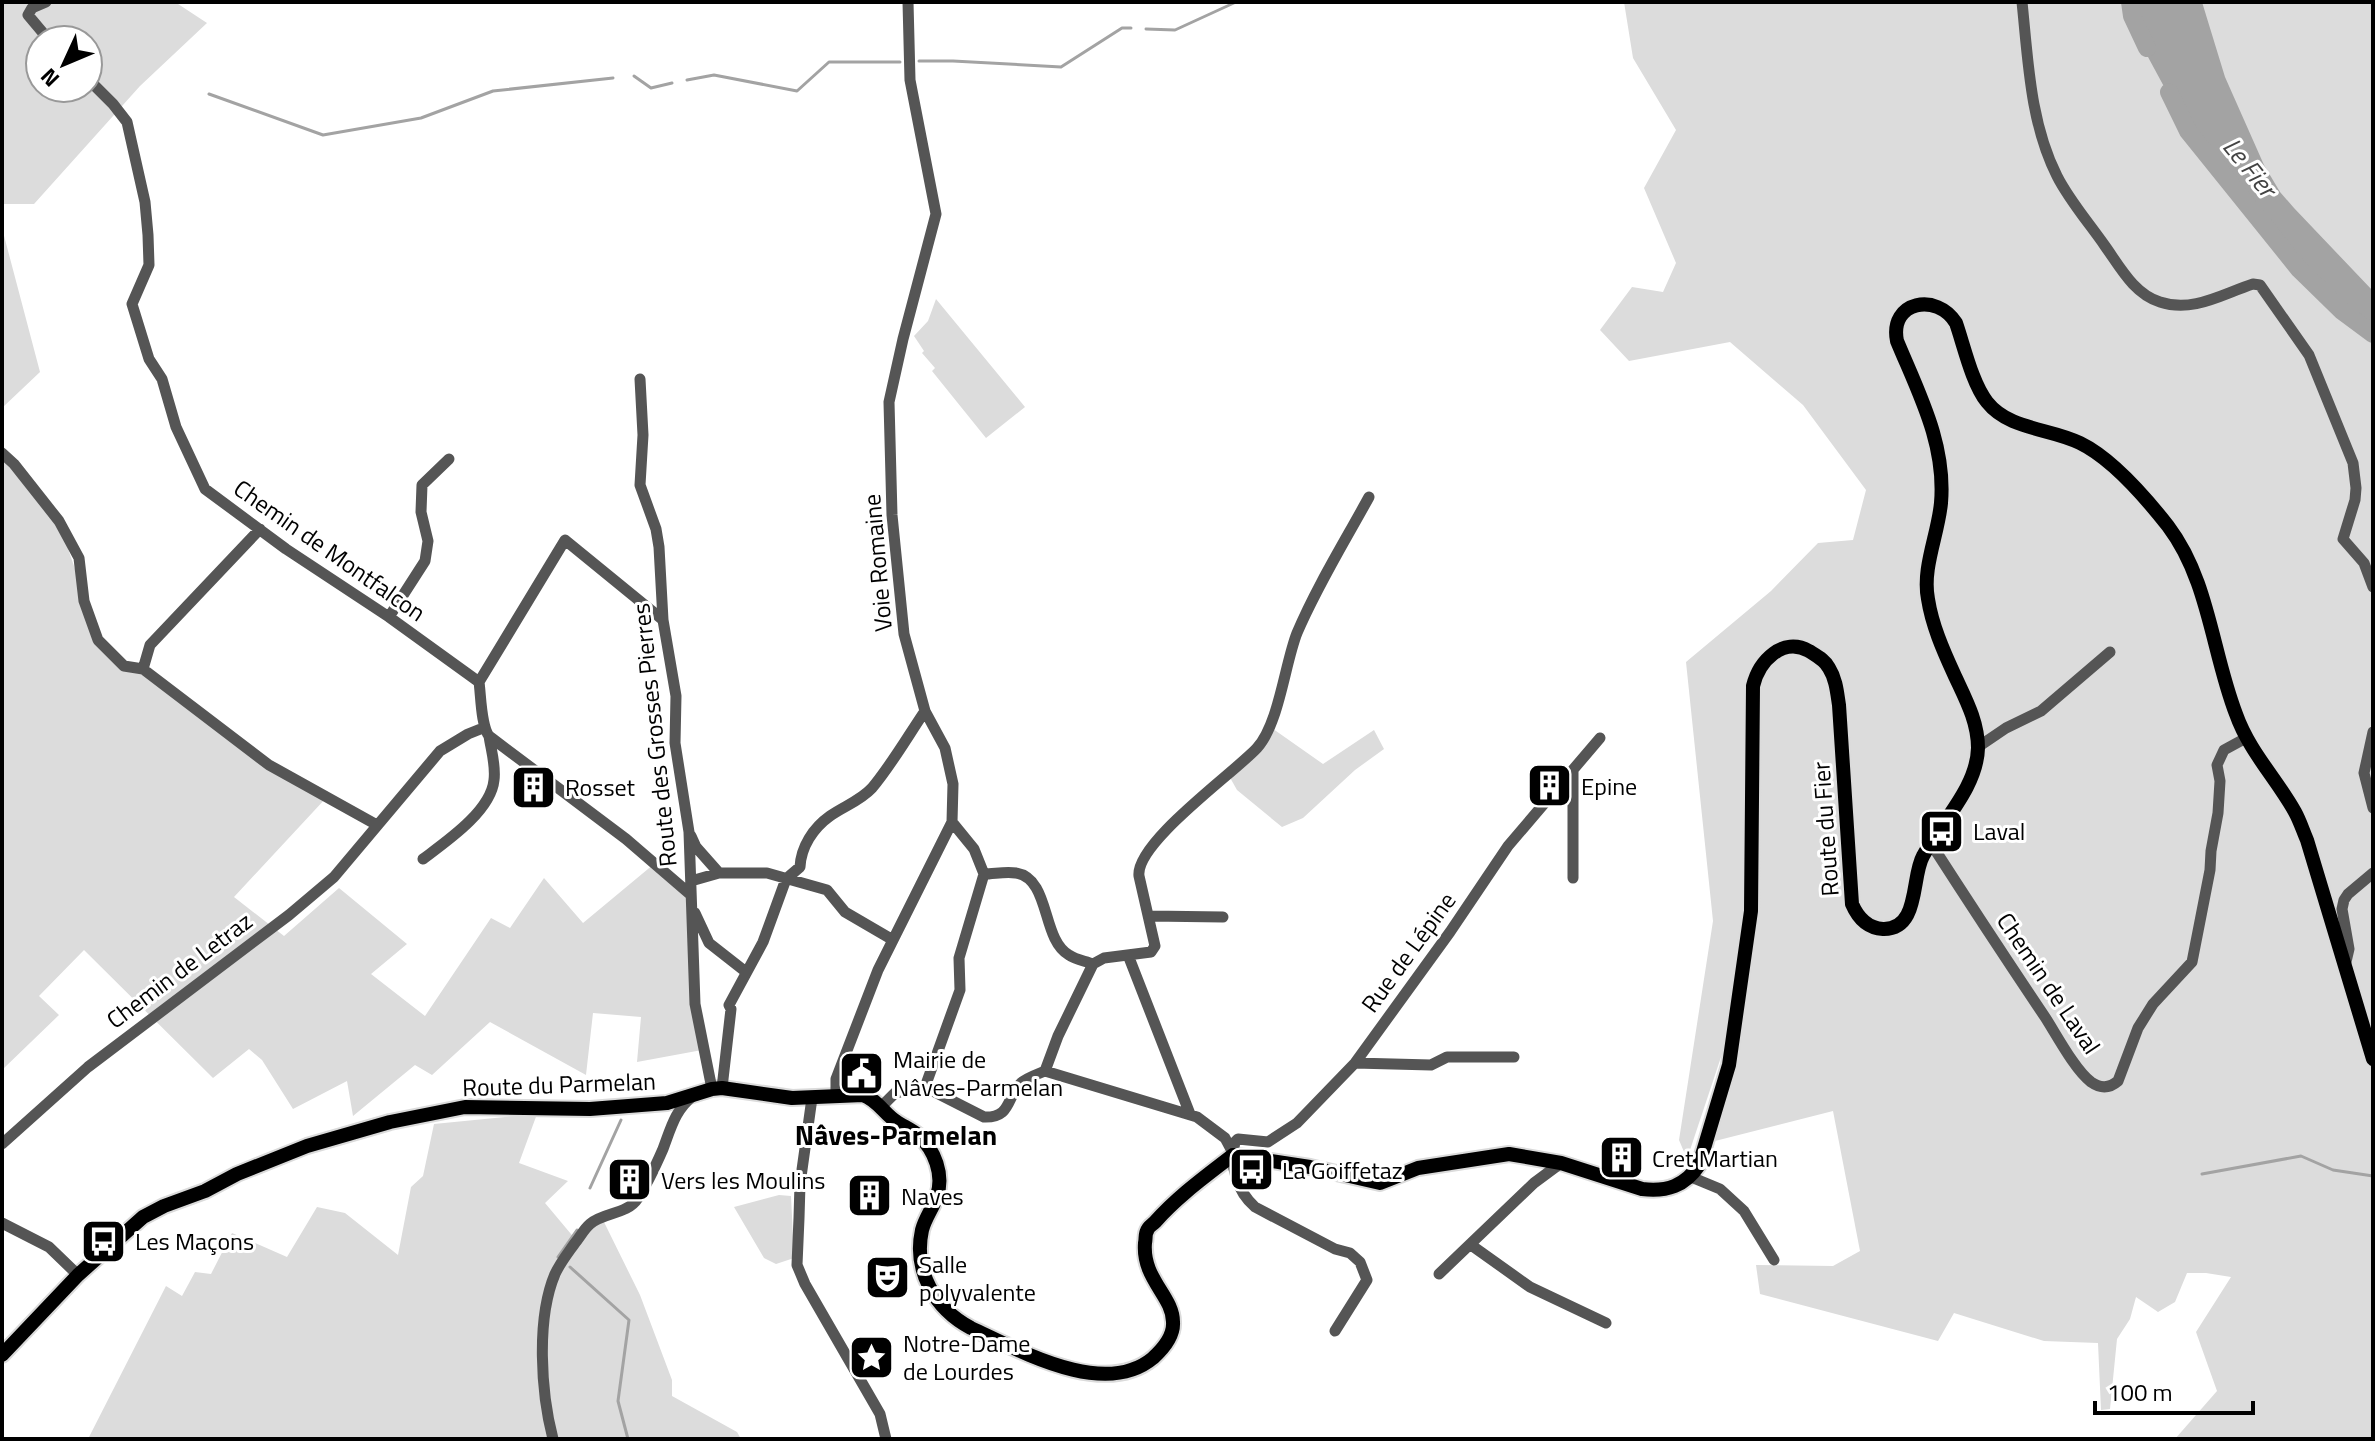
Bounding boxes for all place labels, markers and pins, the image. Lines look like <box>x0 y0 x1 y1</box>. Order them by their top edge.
building icon: Epine <box>1526 762 1574 810</box>
building icon: Rosset <box>510 763 558 811</box>
place label: Epine <box>1581 768 1637 804</box>
place label: Rosset <box>565 769 636 805</box>
bus stop icon: Laval <box>1918 807 1966 855</box>
place label: Laval <box>1973 813 2025 849</box>
place label: Mairie de Nâves-Parmelan <box>893 1041 1063 1105</box>
public building icon: Mairie de Nâves-Parmelan <box>838 1049 886 1097</box>
building icon: Cret Martian <box>1597 1134 1645 1182</box>
place label: Cret Martian <box>1652 1140 1778 1176</box>
bus stop icon: La Goiffetaz <box>1227 1146 1275 1194</box>
place label: La Goiffetaz <box>1282 1152 1403 1188</box>
building icon: Vers les Moulins <box>606 1156 654 1204</box>
place label: Vers les Moulins <box>661 1162 825 1198</box>
building icon: Naves <box>846 1172 894 1220</box>
place label: Naves <box>901 1178 964 1214</box>
bus stop icon: Les Maçons <box>80 1217 128 1265</box>
place label: Les Maçons <box>135 1223 254 1259</box>
place label: Salle polyvalente <box>919 1246 1036 1310</box>
theatre icon: Salle polyvalente <box>864 1254 912 1302</box>
place label: Notre-Dame de Lourdes <box>903 1325 1031 1389</box>
place icon: Notre-Dame de Lourdes <box>848 1333 896 1381</box>

